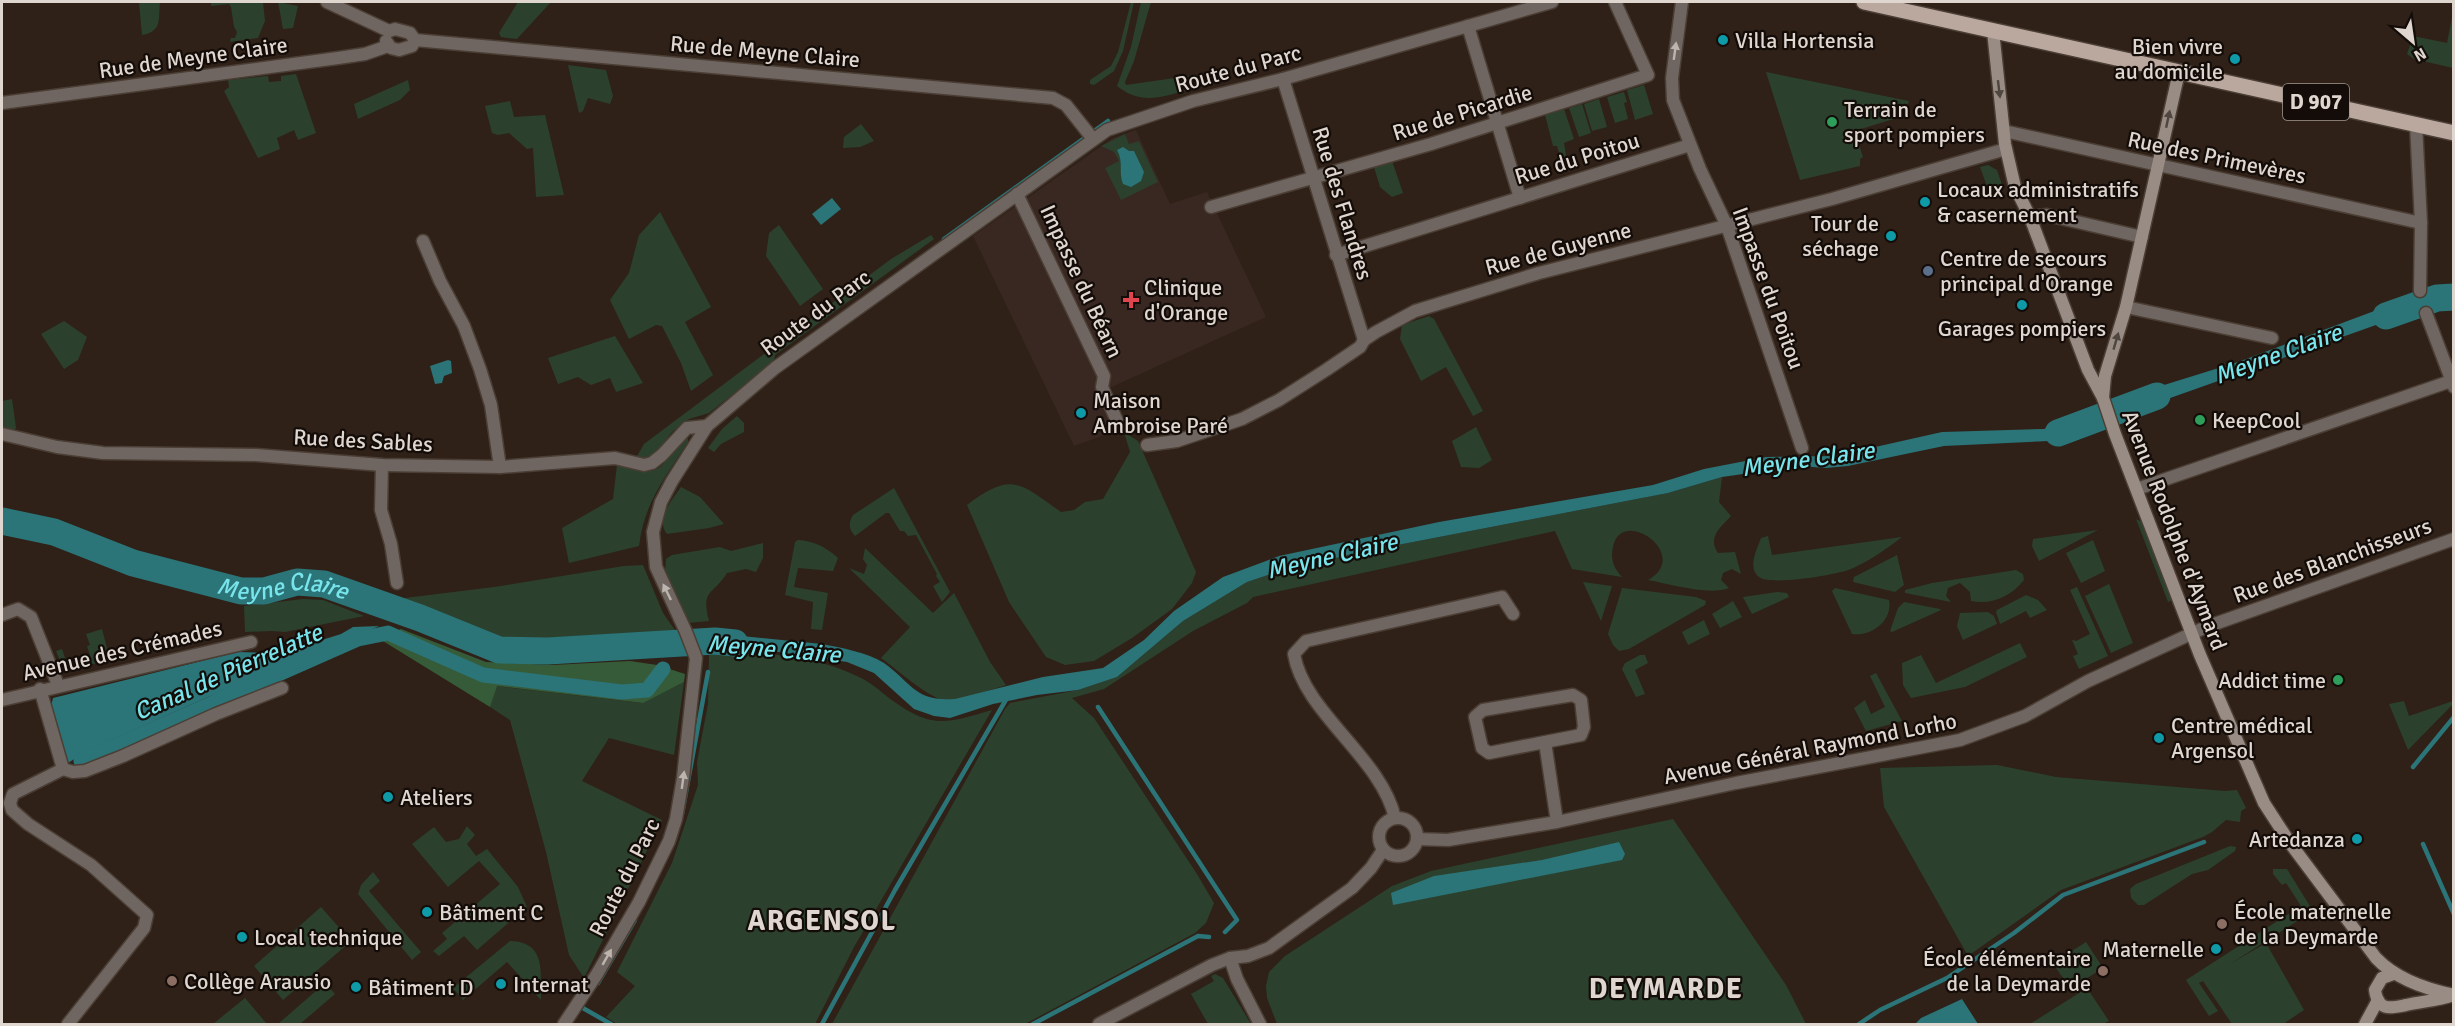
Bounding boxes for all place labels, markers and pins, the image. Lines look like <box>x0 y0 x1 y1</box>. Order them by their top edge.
place label: Villa Hortensia <box>1735 27 1874 54</box>
marker: Villa Hortensia <box>1716 33 1730 47</box>
place label: Bien vivre au domicile <box>2115 33 2223 85</box>
marker: Bien vivre au domicile <box>2228 52 2242 66</box>
place label: Terrain de sport pompiers <box>1844 96 1985 148</box>
marker: Terrain de sport pompiers <box>1825 115 1839 129</box>
place label: Locaux administratifs & casernement <box>1937 176 2139 228</box>
marker: Locaux administratifs & casernement <box>1918 195 1932 209</box>
place label: Tour de séchage <box>1802 210 1879 262</box>
marker: Tour de séchage <box>1884 229 1898 243</box>
place label: Centre de secours principal d'Orange <box>1940 245 2113 297</box>
marker: Centre de secours principal d'Orange <box>1921 264 1935 278</box>
place label: Clinique d'Orange <box>1144 274 1228 326</box>
marker: Clinique d'Orange <box>1122 291 1140 309</box>
marker: Garages pompiers <box>2015 298 2029 312</box>
place label: Garages pompiers <box>1938 315 2106 342</box>
place label: Maison Ambroise Paré <box>1093 387 1228 439</box>
marker: Maison Ambroise Paré <box>1074 406 1088 420</box>
place label: KeepCool <box>2212 407 2301 434</box>
marker: KeepCool <box>2193 413 2207 427</box>
place label: Addict time <box>2218 667 2326 694</box>
marker: Addict time <box>2331 673 2345 687</box>
place label: Centre médical Argensol <box>2171 712 2312 764</box>
marker: Centre médical Argensol <box>2152 731 2166 745</box>
place label: Ateliers <box>400 784 473 811</box>
marker: Ateliers <box>381 790 395 804</box>
place label: Artedanza <box>2249 826 2345 853</box>
marker: Artedanza <box>2350 832 2364 846</box>
place label: École maternelle de la Deymarde <box>2234 898 2392 950</box>
place label: Bâtiment C <box>439 899 543 926</box>
marker: Bâtiment C <box>420 905 434 919</box>
marker: École maternelle de la Deymarde <box>2215 917 2229 931</box>
place label: Local technique <box>254 924 403 951</box>
marker: Local technique <box>235 930 249 944</box>
place label: Maternelle <box>2102 936 2204 963</box>
marker: Maternelle <box>2209 942 2223 956</box>
place label: École élémentaire de la Deymarde <box>1923 945 2091 997</box>
marker: École élémentaire de la Deymarde <box>2096 964 2110 978</box>
place label: Collège Arausio <box>184 968 331 995</box>
place label: Internat <box>513 971 589 998</box>
marker: Collège Arausio <box>165 974 179 988</box>
place label: Bâtiment D <box>368 974 473 1001</box>
marker: Internat <box>494 977 508 991</box>
marker: Bâtiment D <box>349 980 363 994</box>

